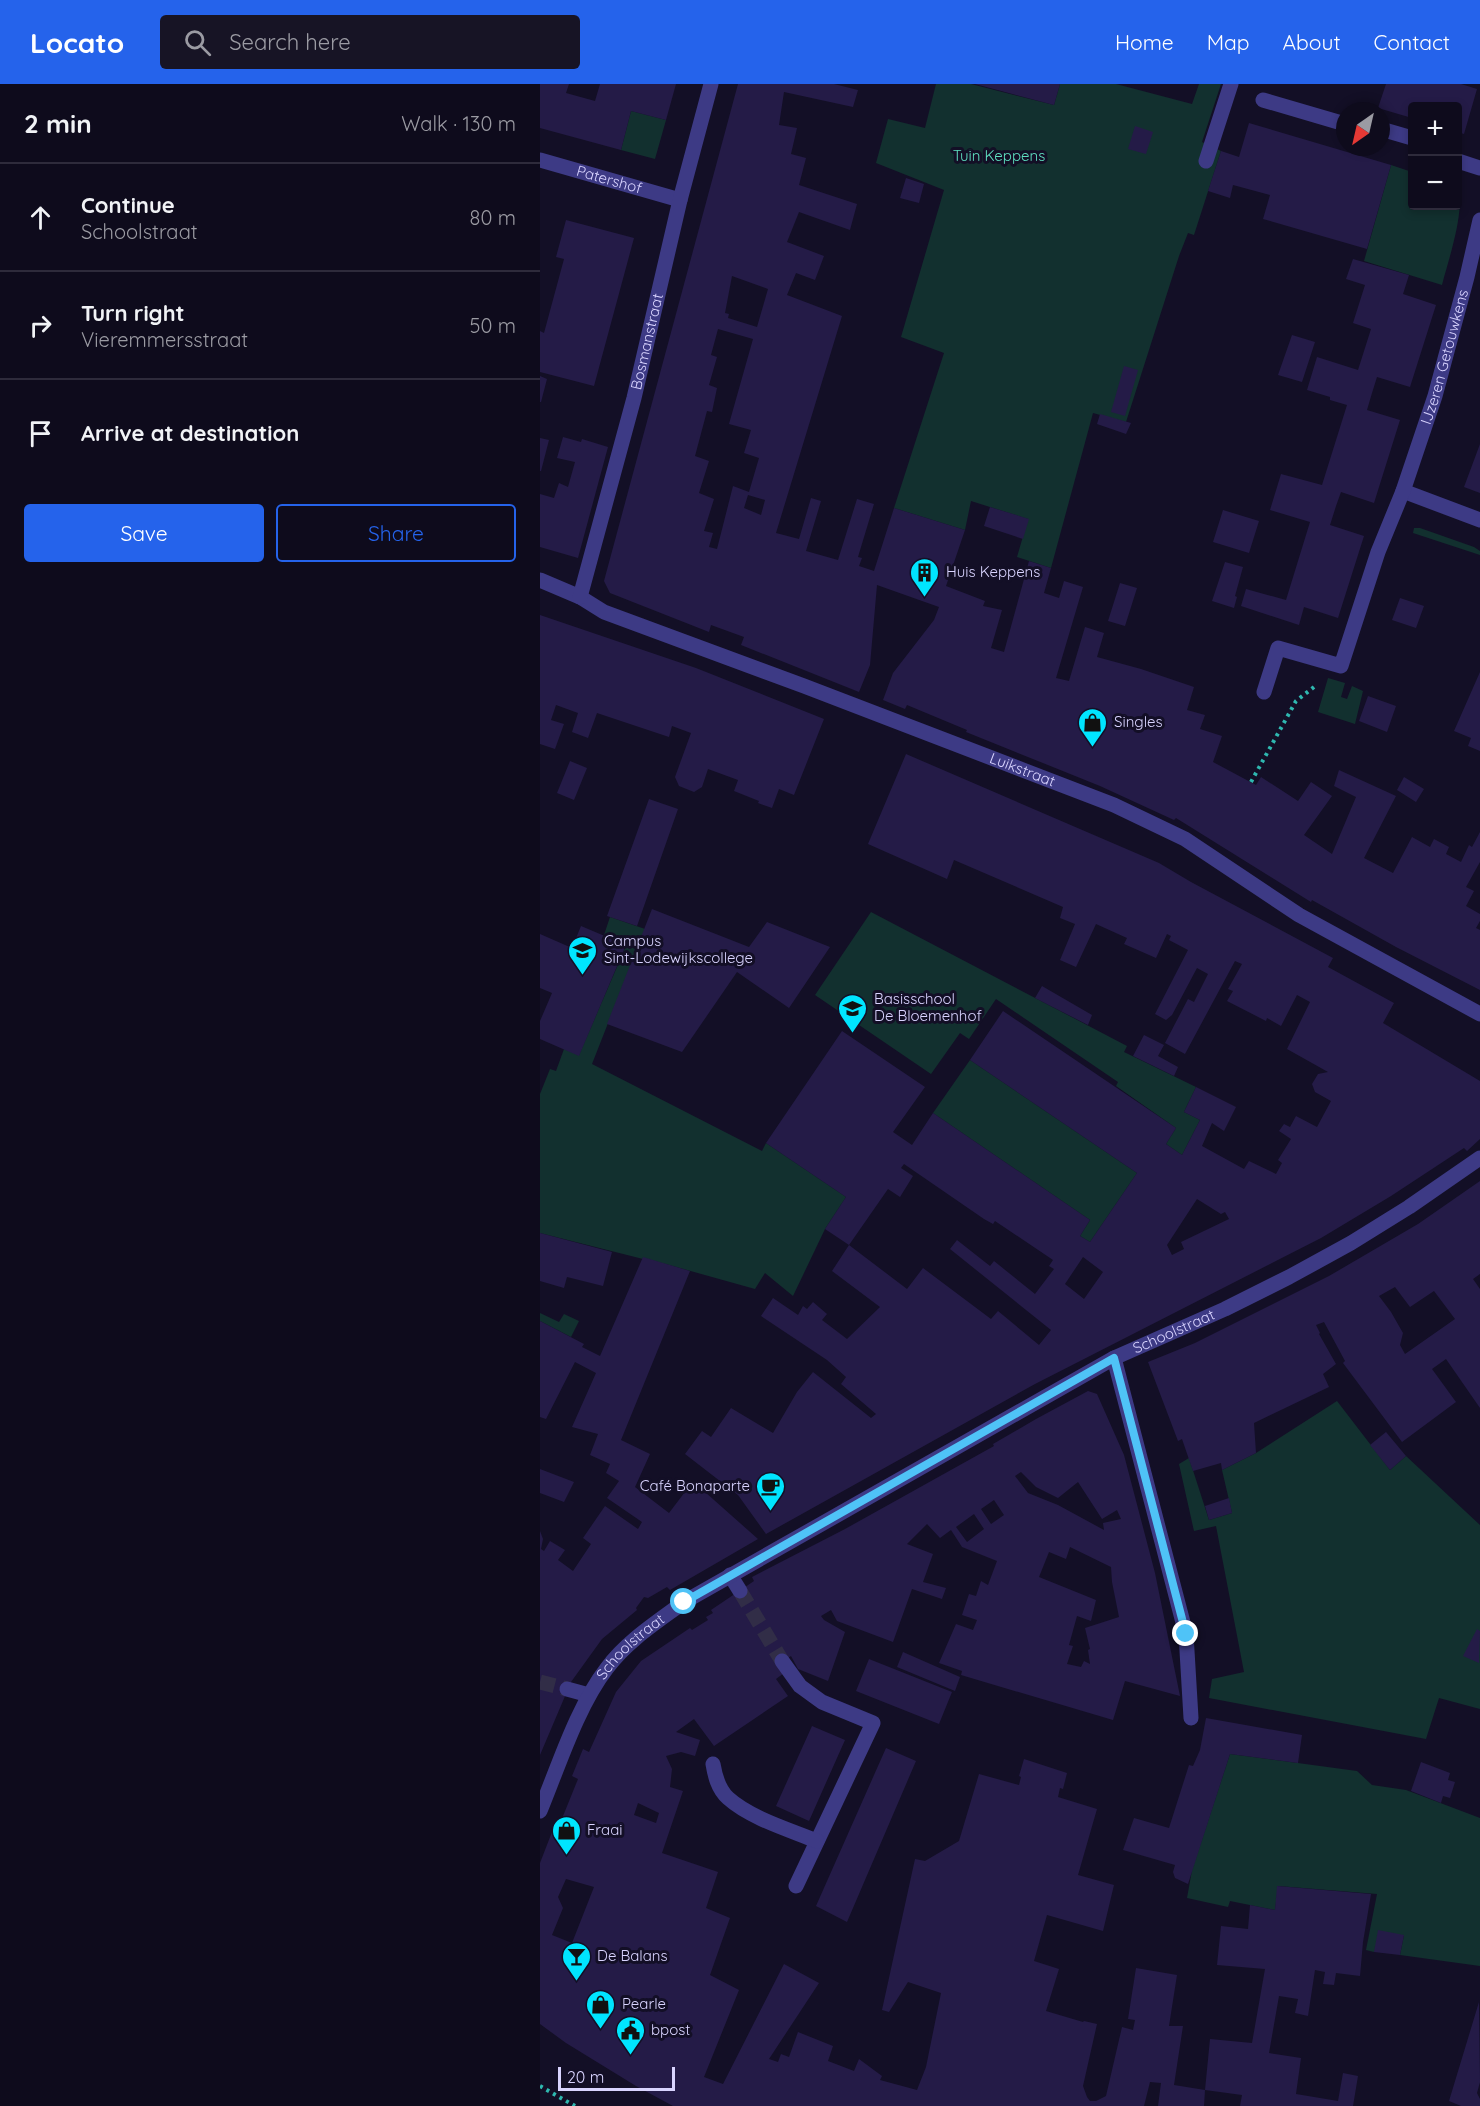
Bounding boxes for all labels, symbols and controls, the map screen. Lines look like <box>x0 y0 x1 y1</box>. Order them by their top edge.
search box <box>160 15 580 69</box>
text: Locato <box>30 25 124 60</box>
icon: search <box>181 26 214 59</box>
text: Search here <box>229 28 351 56</box>
text: Home <box>1115 29 1174 55</box>
text: Map <box>1207 29 1250 55</box>
text: About <box>1283 29 1341 55</box>
text: Contact <box>1374 29 1450 55</box>
north arrow <box>1336 102 1390 156</box>
map controls <box>1408 102 1462 210</box>
button: + <box>1408 102 1462 156</box>
text: 2 min <box>24 107 92 140</box>
text: Walk · 130 m <box>401 111 516 136</box>
park label: Tuin Keppens <box>953 146 1045 165</box>
button: − <box>1408 156 1462 210</box>
street label: Patershof <box>574 161 645 198</box>
text: Continue <box>81 191 175 219</box>
icon: ahead <box>24 201 57 234</box>
text: 80 m <box>470 205 516 230</box>
text: Schoolstraat <box>81 219 198 244</box>
street label: IJzeren Getouwkens <box>1416 287 1472 427</box>
street label: Bosmanstraat <box>626 291 667 392</box>
text: Turn right <box>81 299 185 327</box>
icon: right <box>24 309 57 342</box>
text: 50 m <box>470 313 516 338</box>
text: Vieremmersstraat <box>81 327 248 352</box>
icon: arrive <box>24 417 57 450</box>
text: Arrive at destination <box>81 419 299 447</box>
button: Save <box>24 504 264 562</box>
button: Share <box>276 504 516 562</box>
building icon: Huis Keppens <box>909 556 941 598</box>
place label: Huis Keppens <box>946 562 1040 581</box>
shop icon: Singles <box>1077 706 1109 748</box>
place label: Singles <box>1114 712 1162 731</box>
street label: Luikstraat <box>987 748 1058 791</box>
place label: Campus Sint-Lodewijkscollege <box>604 931 753 967</box>
school or university icon: Campus Sint-Lodewijkscollege <box>567 934 599 976</box>
place label: Basisschool De Bloemenhof <box>874 989 982 1025</box>
school or university icon: Basisschool De Bloemenhof <box>837 992 869 1034</box>
street label: Schoolstraat <box>1130 1305 1217 1358</box>
cafe icon: Café Bonaparte <box>755 1470 787 1512</box>
place label: Café Bonaparte <box>640 1476 750 1495</box>
route start <box>670 1588 696 1614</box>
street label: Schoolstraat <box>592 1609 668 1683</box>
route end <box>1172 1620 1198 1646</box>
shop icon: Fraai <box>550 1814 582 1856</box>
place label: Fraai <box>587 1820 623 1839</box>
bar icon: De Balans <box>560 1940 592 1982</box>
place label: De Balans <box>597 1946 668 1965</box>
shop icon: Pearle <box>585 1988 617 2030</box>
place label: Pearle <box>622 1994 666 2013</box>
public building icon: bpost <box>614 2014 646 2056</box>
place label: bpost <box>651 2020 690 2039</box>
scale bar <box>558 2064 675 2092</box>
text: 20 m <box>567 2067 604 2087</box>

